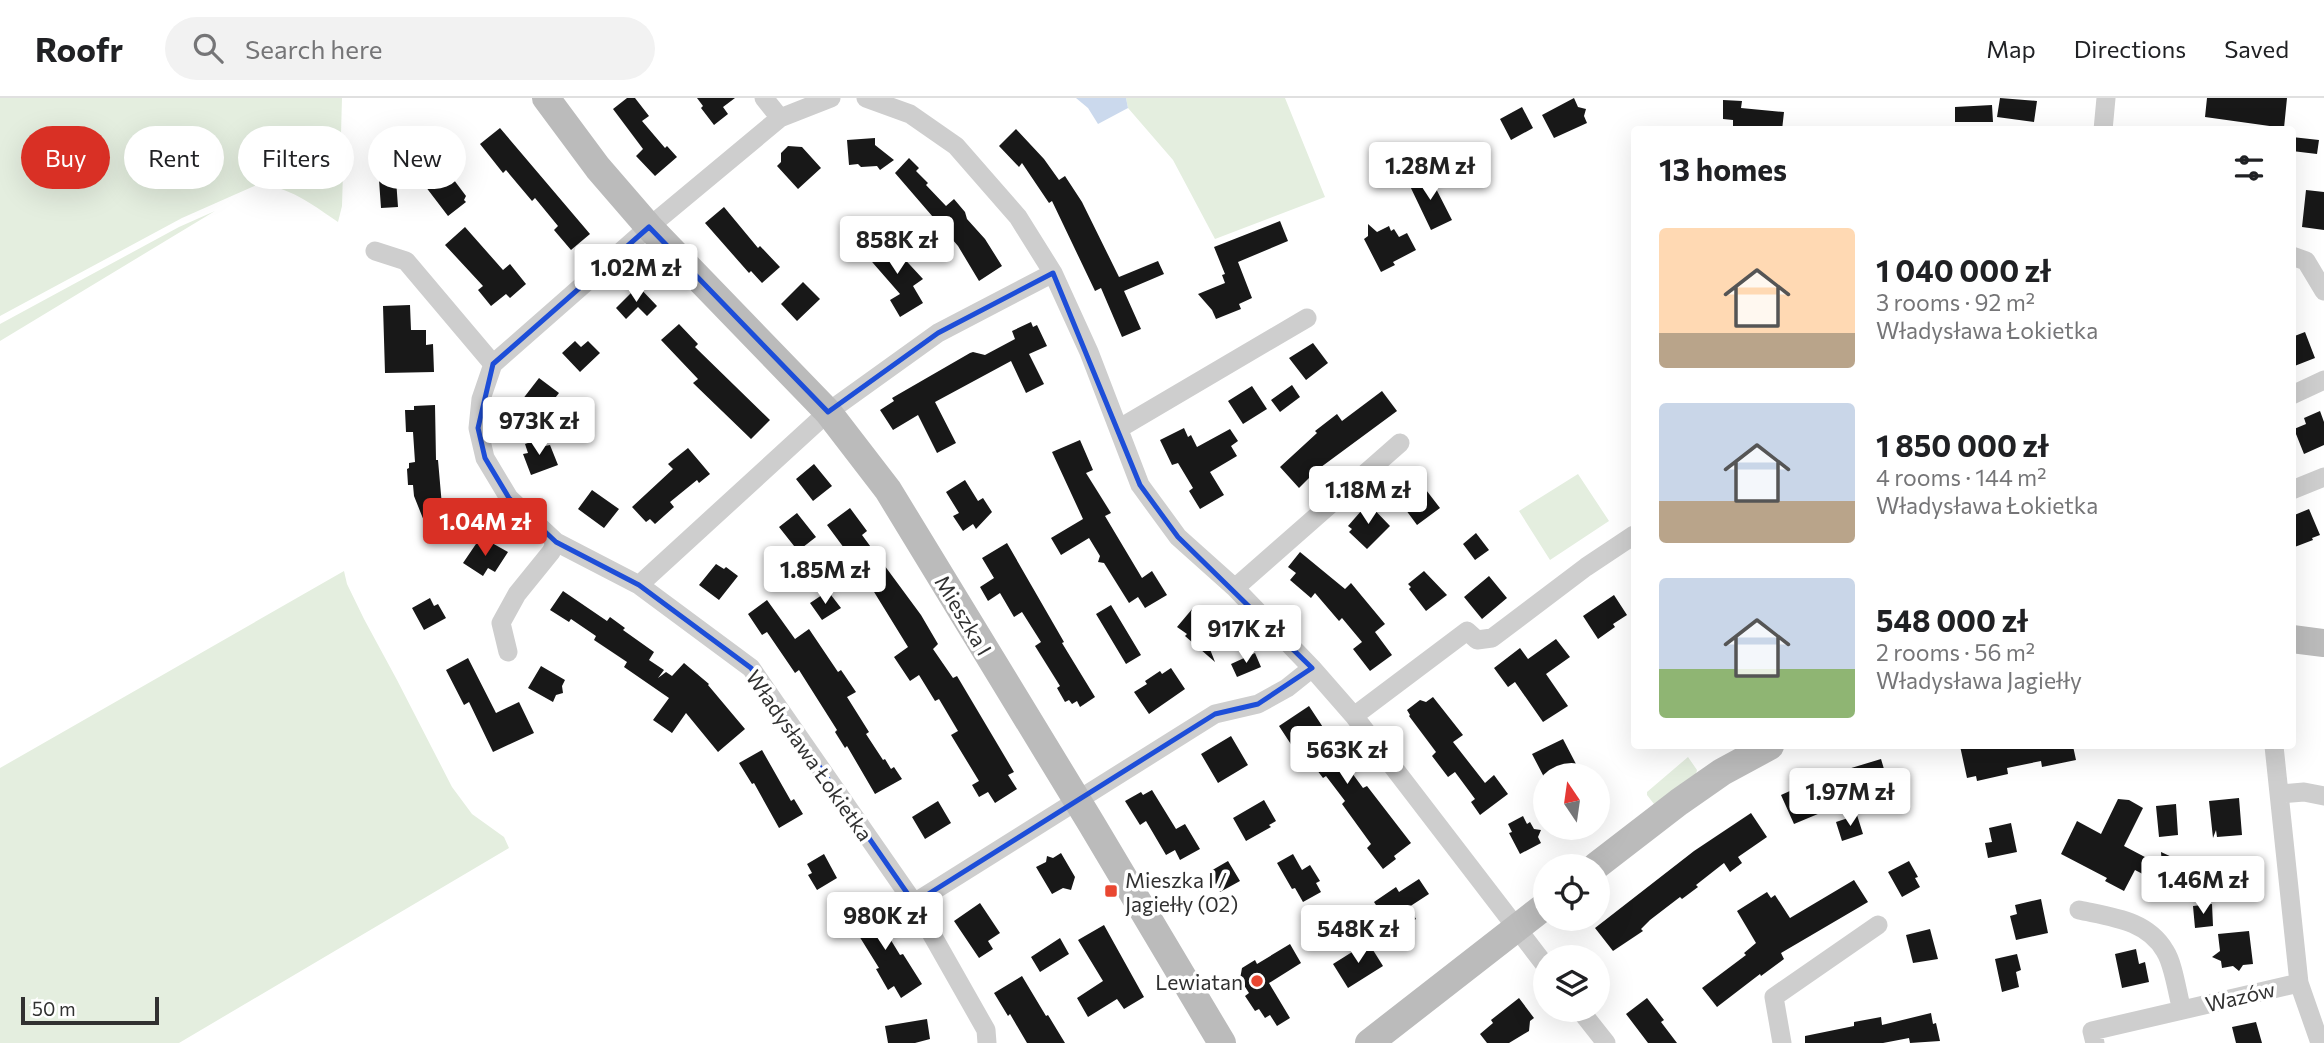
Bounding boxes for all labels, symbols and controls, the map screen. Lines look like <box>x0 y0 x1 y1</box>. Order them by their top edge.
search box <box>165 17 655 80</box>
text: Roofr <box>35 28 123 69</box>
icon: search <box>189 29 227 67</box>
text: Search here <box>245 33 383 64</box>
text: Map <box>1986 34 2036 63</box>
text: Directions <box>2074 34 2186 63</box>
text: Saved <box>2224 34 2289 63</box>
chip: Buy <box>21 126 110 189</box>
chip: Rent <box>124 126 224 189</box>
chip: Filters <box>238 126 354 189</box>
chip: New <box>368 126 466 189</box>
pin: 1.28M zł <box>1358 142 1502 202</box>
icon: filters <box>2230 149 2268 187</box>
text: 13 homes <box>1659 150 1787 187</box>
text: 1.28M zł <box>1385 151 1475 179</box>
pin: 858K zł <box>832 216 962 276</box>
text: 858K zł <box>856 225 938 253</box>
pin: 1.02M zł <box>564 244 708 304</box>
text: 1 040 000 zł <box>1876 251 2051 288</box>
text: 1.02M zł <box>591 253 681 281</box>
icon: home <box>1715 256 1799 340</box>
text: 3 rooms · 92 m² <box>1876 288 2035 316</box>
text: Władysława Łokietka <box>1876 316 2098 344</box>
pin: 973K zł <box>474 398 604 457</box>
text: 973K zł <box>499 406 579 434</box>
text: 1 850 000 zł <box>1876 426 2049 463</box>
icon: home <box>1715 431 1799 515</box>
text: 4 rooms · 144 m² <box>1876 463 2046 491</box>
pin: 1.18M zł <box>1296 466 1440 526</box>
text: 1.18M zł <box>1325 475 1411 503</box>
text: Władysława Łokietka <box>1876 491 2098 519</box>
pin: 1.04M zł <box>413 498 557 558</box>
text: 1.04M zł <box>439 507 531 535</box>
pin: 1.85M zł <box>753 546 897 606</box>
text: 1.85M zł <box>780 555 870 583</box>
street label: Mieszka I <box>930 570 998 660</box>
text: 548 000 zł <box>1876 601 2028 638</box>
pin: 917K zł <box>1181 606 1311 665</box>
icon: home <box>1715 606 1799 690</box>
text: 917K zł <box>1207 614 1285 642</box>
text: 2 rooms · 56 m² <box>1876 638 2035 666</box>
street label: Władysława Łokietka <box>742 665 878 845</box>
text: Władysława Jagiełły <box>1876 666 2082 694</box>
pin: 563K zł <box>1282 726 1412 786</box>
text: 563K zł <box>1306 735 1388 763</box>
north arrow <box>1533 763 1610 840</box>
map controls <box>1533 763 1610 1022</box>
pin: 1.97M zł <box>1778 768 1922 828</box>
text: 1.97M zł <box>1805 777 1895 805</box>
button: locate <box>1533 854 1610 931</box>
pin: 1.46M zł <box>2131 856 2275 916</box>
text: 1.46M zł <box>2157 865 2249 893</box>
place label: Mieszka I / Jagiełły (02) <box>1125 867 1238 916</box>
marker: Mieszka I / Jagiełły (02) <box>1103 883 1119 899</box>
pin: 980K zł <box>820 892 950 952</box>
text: 980K zł <box>843 901 927 929</box>
pin: 548K zł <box>1293 906 1423 965</box>
text: 548K zł <box>1317 914 1399 942</box>
button: layers <box>1533 945 1610 1022</box>
place label: Lewiatan <box>1155 969 1243 994</box>
marker: Lewiatan <box>1249 973 1265 989</box>
street label: Wazów <box>2203 976 2277 1016</box>
scale bar <box>21 994 159 1026</box>
text: 50 m <box>32 997 76 1020</box>

